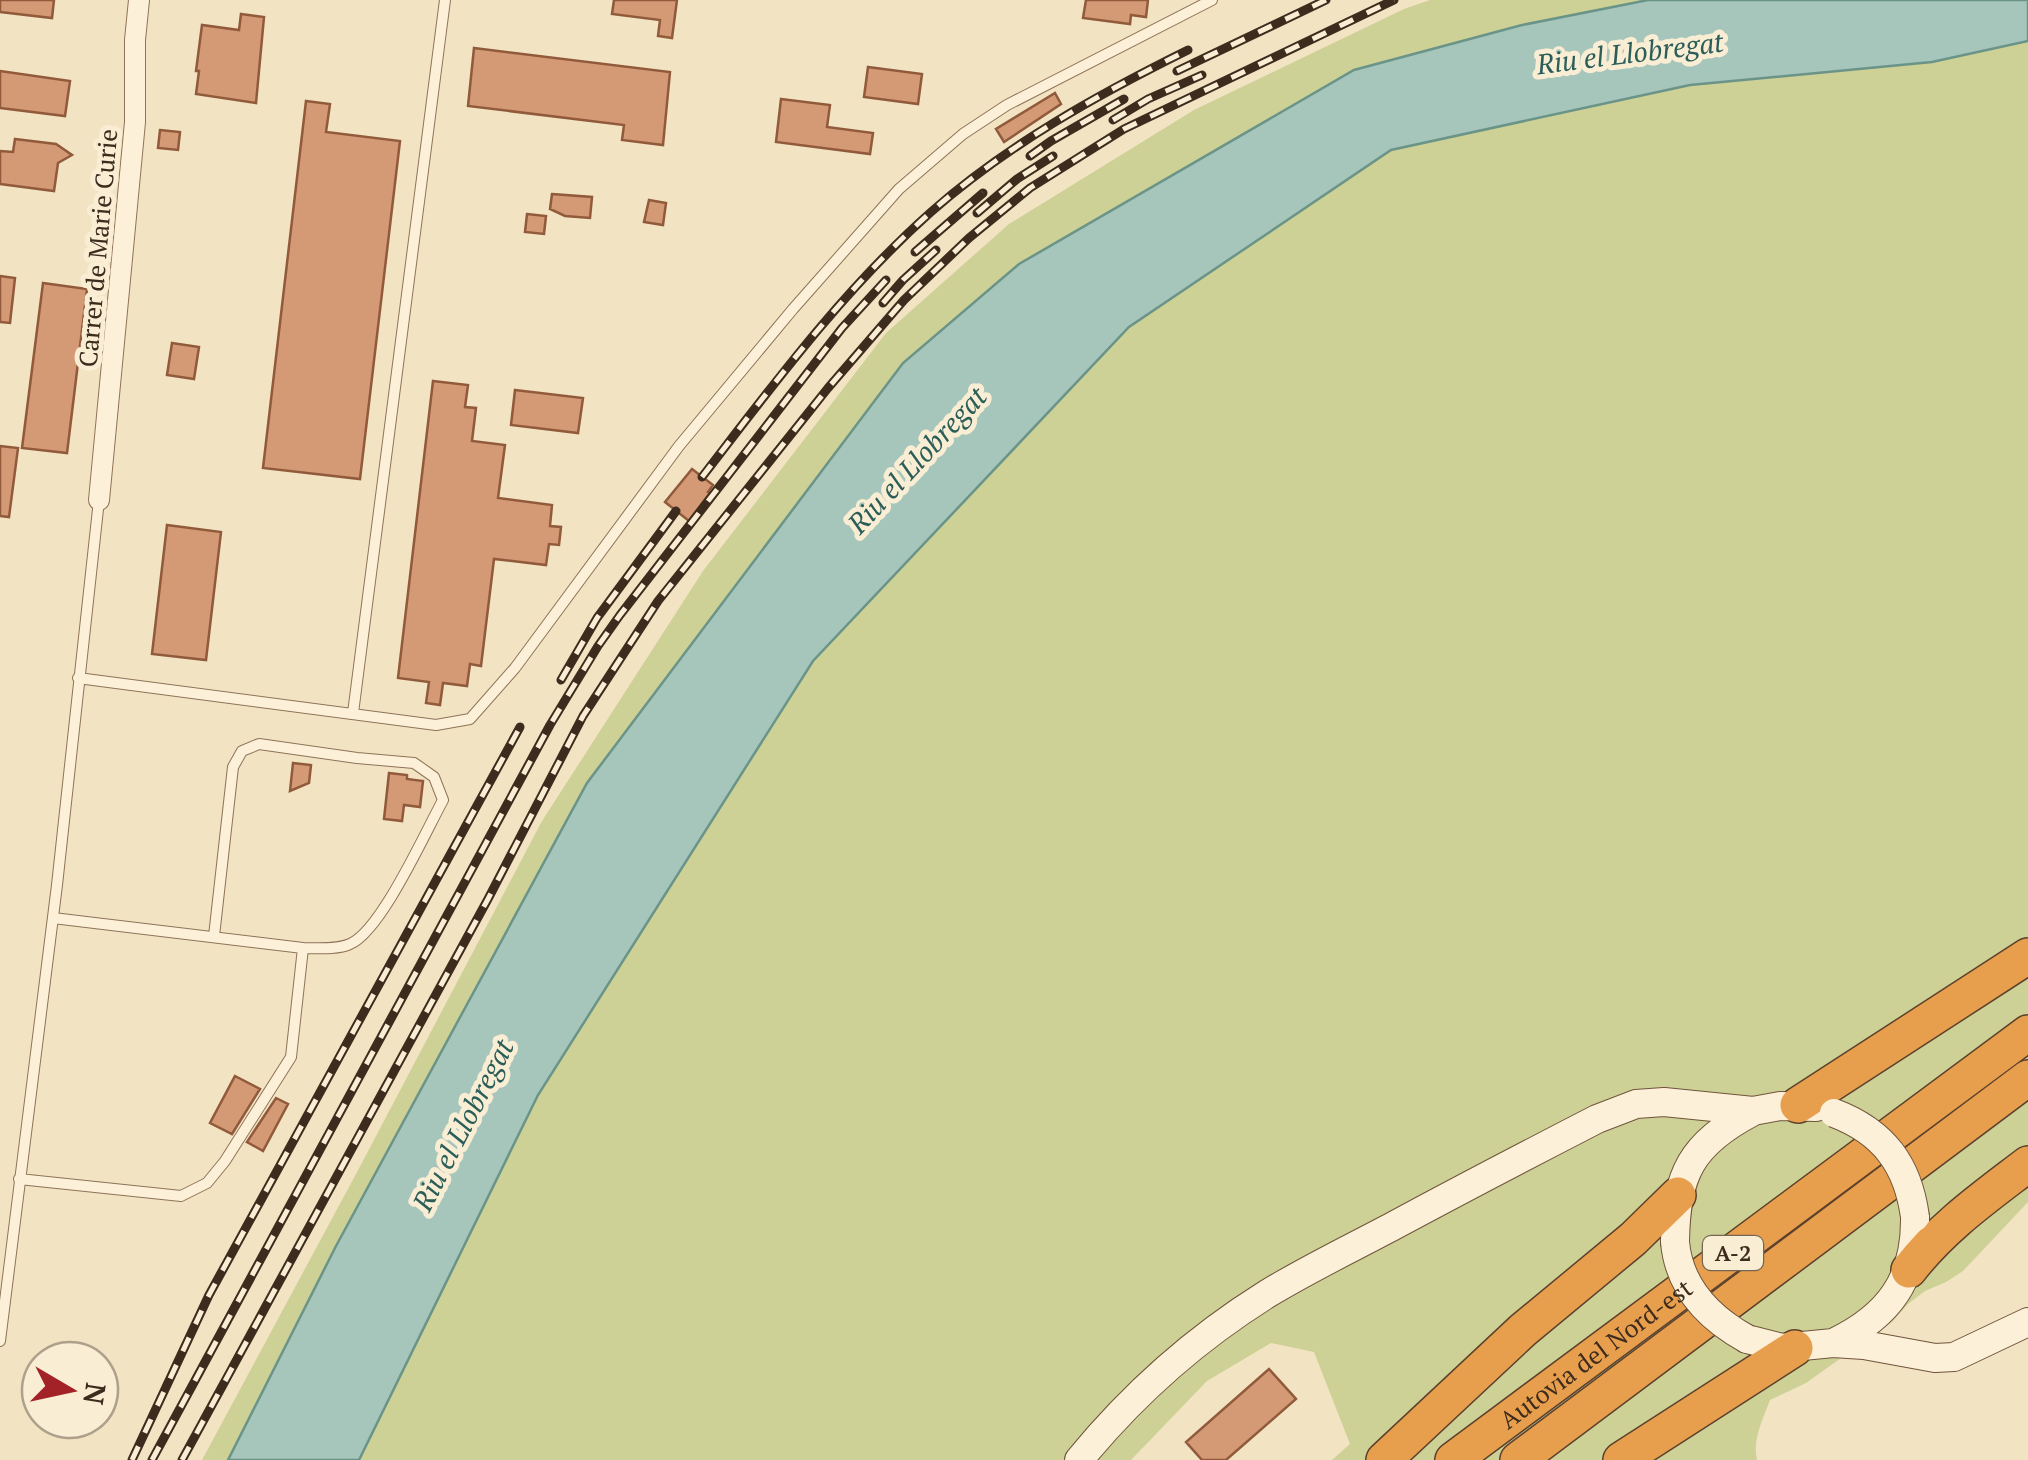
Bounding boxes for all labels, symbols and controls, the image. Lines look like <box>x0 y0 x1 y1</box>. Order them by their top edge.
water label: Riu el Llobregat <box>1533 23 1726 82</box>
street label: Carrer de Marie Curie <box>71 128 124 368</box>
water label: Riu el Llobregat <box>838 378 995 542</box>
water label: Riu el Llobregat <box>403 1032 522 1218</box>
road number: A-2 <box>1703 1236 1763 1270</box>
street label: Autovia del Nord-est <box>1493 1271 1699 1436</box>
north arrow <box>20 1340 120 1440</box>
text: N <box>75 1381 115 1407</box>

